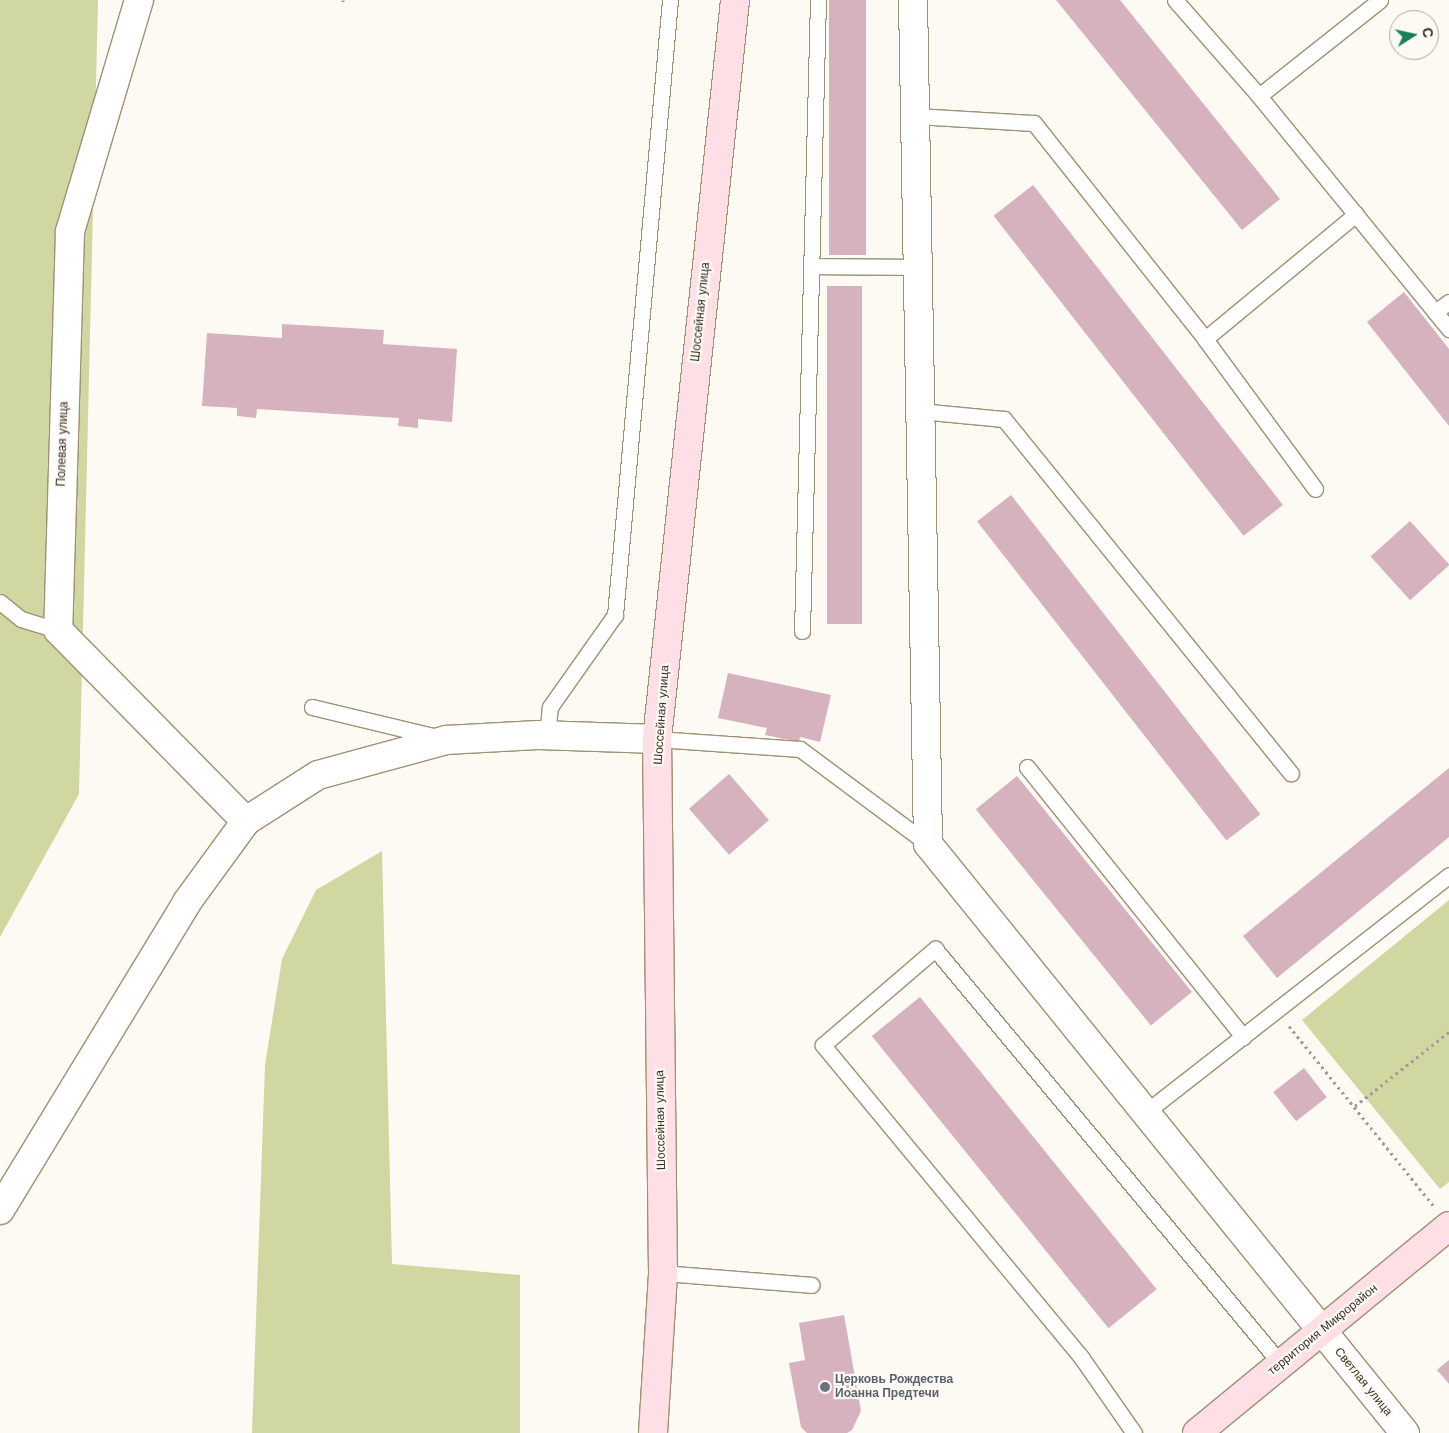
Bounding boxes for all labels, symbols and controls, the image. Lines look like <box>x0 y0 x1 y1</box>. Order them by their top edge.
north arrow <box>1389 10 1439 60</box>
text: С <box>1419 26 1437 39</box>
street label: Шоссейная улица <box>689 262 713 362</box>
street label: Полевая улица <box>54 401 72 487</box>
street label: Шоссейная улица <box>651 665 673 765</box>
street label: Шоссейная улица <box>653 1070 669 1170</box>
street label: территория Микрорайон <box>1265 1281 1381 1379</box>
street label: Светлая улица <box>1331 1345 1395 1419</box>
place label: Церковь Рождества Иоанна Предтечи <box>835 1373 953 1401</box>
marker: Церковь Рождества Иоанна Предтечи <box>819 1381 831 1393</box>

